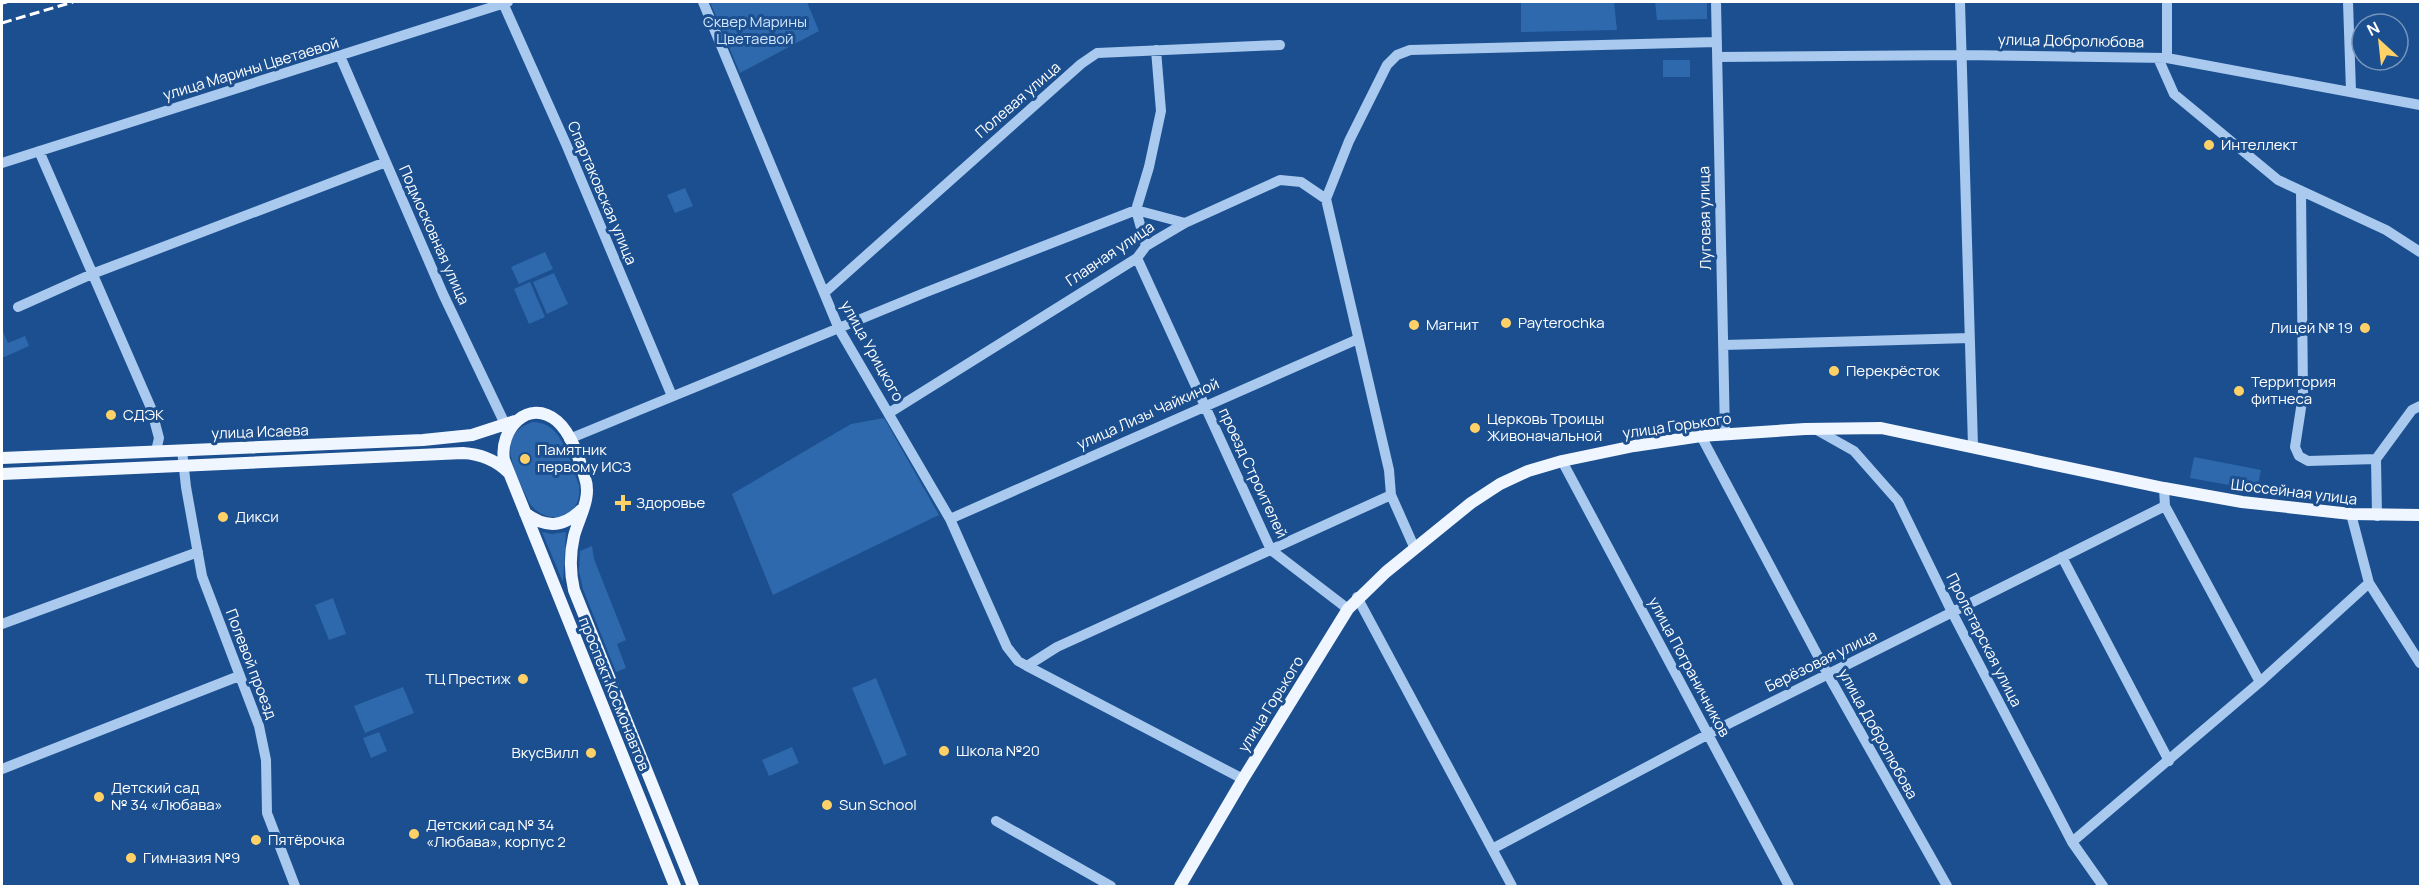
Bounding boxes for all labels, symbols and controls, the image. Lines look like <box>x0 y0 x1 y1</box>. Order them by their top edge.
park label: Сквер Марины Цветаевой <box>703 11 807 49</box>
north arrow <box>2350 12 2410 72</box>
text: N <box>2363 16 2383 41</box>
street label: улица Добролюбова <box>1998 29 2144 52</box>
street label: улица Марины Цветаевой <box>160 32 341 105</box>
street label: Полевая улица <box>971 57 1065 143</box>
street label: Спартаковская улица <box>563 118 642 268</box>
place label: Интеллект <box>2221 134 2298 155</box>
marker: Интеллект <box>2202 138 2216 152</box>
street label: Подмосковная улица <box>394 162 475 308</box>
street label: Луговая улица <box>1693 166 1716 270</box>
street label: Главная улица <box>1061 216 1158 291</box>
street label: улица Урицкого <box>836 296 909 405</box>
place label: Payterochka <box>1518 312 1605 333</box>
place label: Магнит <box>1426 314 1479 335</box>
marker: Payterochka <box>1499 316 1513 330</box>
place label: Лицей № 19 <box>2270 317 2353 338</box>
marker: Магнит <box>1407 318 1421 332</box>
marker: Лицей № 19 <box>2358 321 2372 335</box>
place label: Перекрёсток <box>1846 360 1940 381</box>
marker: Перекрёсток <box>1827 364 1841 378</box>
place label: Территория фитнеса <box>2251 371 2336 409</box>
street label: улица Лизы Чайкиной <box>1073 373 1222 454</box>
marker: Территория фитнеса <box>2232 384 2246 398</box>
place label: СДЭК <box>123 404 164 425</box>
street label: проезд Строителей <box>1214 404 1293 541</box>
street label: улица Горького <box>1621 407 1733 444</box>
marker: СДЭК <box>104 408 118 422</box>
place label: Церковь Троицы Живоначальной <box>1487 408 1604 446</box>
street label: улица Исаева <box>211 419 309 444</box>
marker: Церковь Троицы Живоначальной <box>1468 421 1482 435</box>
place label: Памятник первому ИСЗ <box>537 439 631 477</box>
marker: Памятник первому ИСЗ <box>518 452 532 466</box>
street label: Шоссейная улица <box>2230 473 2358 510</box>
place label: Здоровье <box>636 492 706 513</box>
marker: Здоровье <box>614 494 632 512</box>
place label: Дикси <box>235 506 279 527</box>
marker: Дикси <box>216 510 230 524</box>
street label: Пролетарская улица <box>1942 569 2027 710</box>
street label: улица Пограничников <box>1644 593 1735 741</box>
street label: Полевой проезд <box>221 606 282 722</box>
street label: проспект Космонавтов <box>574 614 655 774</box>
street label: Берёзовая улица <box>1761 624 1880 697</box>
street label: улица Горького <box>1233 652 1309 756</box>
street label: улица Добролюбова <box>1834 665 1923 803</box>
place label: ТЦ Престиж <box>426 668 512 689</box>
marker: ТЦ Престиж <box>516 672 530 686</box>
place label: Школа №20 <box>956 740 1040 761</box>
place label: ВкусВилл <box>511 742 579 763</box>
marker: Школа №20 <box>937 744 951 758</box>
marker: ВкусВилл <box>584 746 598 760</box>
place label: Детский сад № 34 «Любава» <box>111 777 223 815</box>
marker: Детский сад № 34 «Любава» <box>92 790 106 804</box>
place label: Sun School <box>839 794 917 815</box>
marker: Sun School <box>820 798 834 812</box>
place label: Детский сад № 34 «Любава», корпус 2 <box>426 814 566 852</box>
marker: Детский сад № 34 «Любава», корпус 2 <box>407 827 421 841</box>
place label: Пятёрочка <box>268 829 345 850</box>
marker: Пятёрочка <box>249 833 263 847</box>
place label: Гимназия №9 <box>143 847 240 868</box>
marker: Гимназия №9 <box>124 851 138 865</box>

